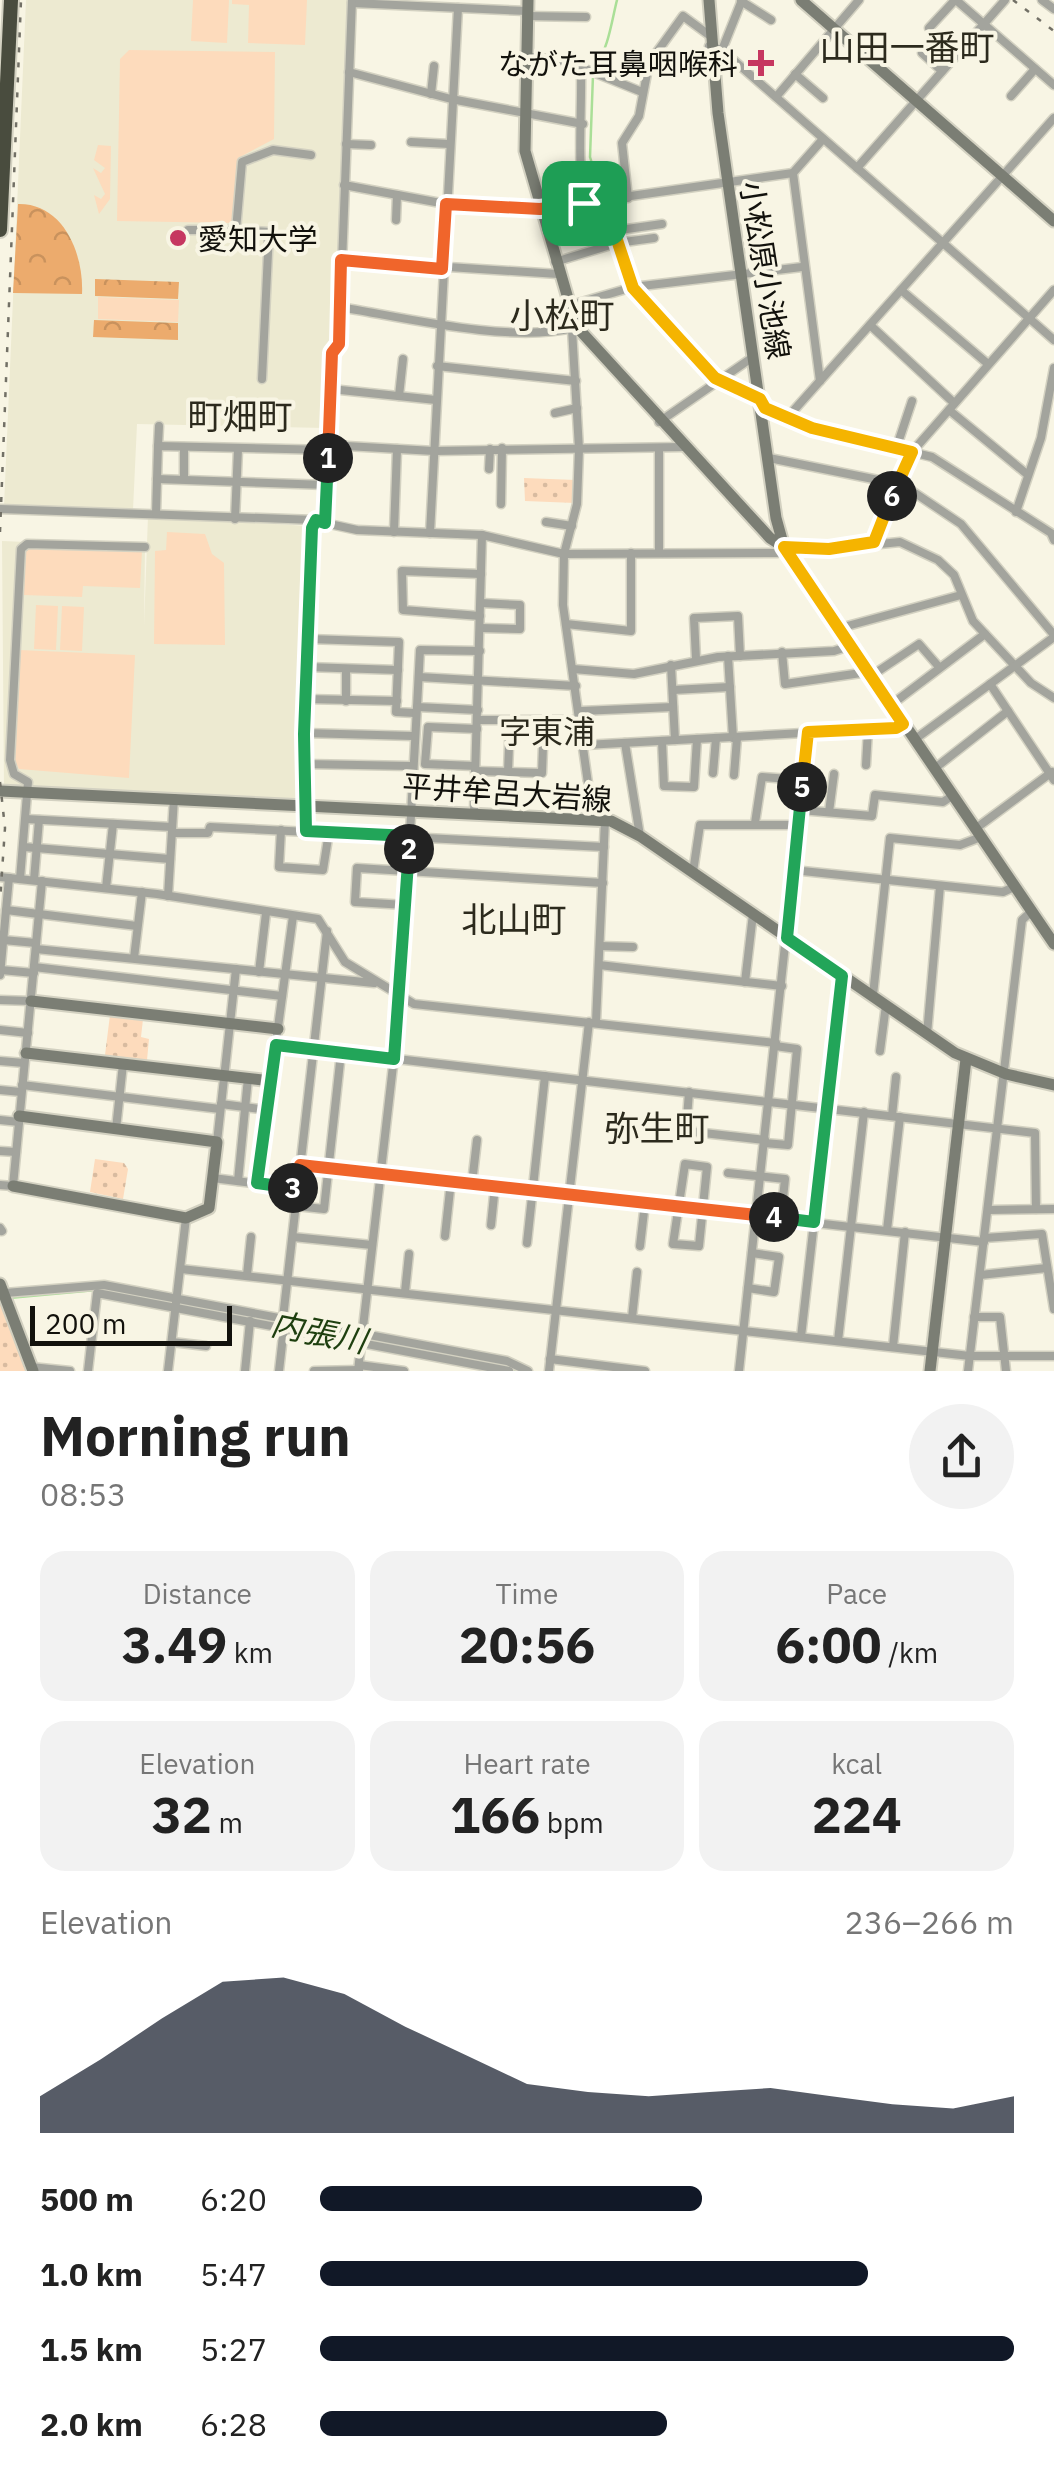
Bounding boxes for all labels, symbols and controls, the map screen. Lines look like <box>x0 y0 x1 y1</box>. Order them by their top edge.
district label: 山田一番町 <box>819 24 995 70</box>
place label: ながた耳鼻咽喉科 <box>498 44 738 83</box>
marker: ながた耳鼻咽喉科 <box>748 50 774 76</box>
pin <box>542 161 627 246</box>
icon: arrive <box>557 176 612 231</box>
street label: 小松原小池線 <box>733 178 799 362</box>
place label: 愛知大学 <box>198 219 318 258</box>
marker: 愛知大学 <box>167 227 189 249</box>
district label: 小松町 <box>509 292 615 338</box>
district label: 町畑町 <box>187 393 293 439</box>
pin: 1 <box>303 433 353 483</box>
text: 1 <box>320 439 336 476</box>
pin: 6 <box>867 471 917 521</box>
text: 6 <box>884 477 900 514</box>
district label: 字東浦 <box>499 710 595 752</box>
pin: 5 <box>777 762 827 812</box>
street label: 平井牟呂大岩線 <box>401 765 613 819</box>
text: 5 <box>794 768 810 805</box>
pin: 2 <box>384 824 434 874</box>
text: 2 <box>401 830 417 867</box>
district label: 北山町 <box>461 896 567 942</box>
district label: 弥生町 <box>604 1105 710 1151</box>
pin: 3 <box>268 1163 318 1213</box>
text: 3 <box>285 1169 301 1206</box>
pin: 4 <box>749 1192 799 1242</box>
text: 4 <box>766 1198 782 1235</box>
scale bar <box>30 1301 232 1346</box>
water label: 内張川 <box>268 1302 373 1362</box>
text: 200 m <box>45 1305 126 1342</box>
text: Morning run <box>40 1400 351 1471</box>
button: share <box>909 1404 1014 1509</box>
text: 08:53 <box>40 1473 126 1515</box>
text: Distance <box>143 1575 252 1612</box>
text: Time <box>496 1575 558 1612</box>
text: Pace <box>826 1575 887 1612</box>
text: 3.49 <box>122 1612 227 1677</box>
text: 20:56 <box>459 1612 595 1677</box>
text: 6:00 <box>775 1612 882 1677</box>
text: km <box>227 1634 273 1671</box>
text: /km <box>882 1634 938 1671</box>
text: Elevation <box>139 1745 255 1782</box>
text: Heart rate <box>463 1745 591 1782</box>
text: kcal <box>831 1745 882 1782</box>
text: 32 <box>152 1782 212 1847</box>
text: 166 <box>450 1782 540 1847</box>
text: 224 <box>812 1782 902 1847</box>
text: m <box>212 1804 243 1841</box>
text: bpm <box>540 1804 604 1841</box>
text: Elevation <box>40 1901 173 1943</box>
text: 236–266 m <box>844 1901 1014 1943</box>
text: 500 m <box>40 2178 134 2220</box>
text: 6:20 <box>200 2178 267 2220</box>
text: 1.0 km <box>40 2253 143 2295</box>
text: 5:47 <box>200 2253 267 2295</box>
text: 1.5 km <box>40 2328 143 2370</box>
text: 5:27 <box>200 2328 267 2370</box>
text: 2.0 km <box>40 2403 143 2445</box>
text: 6:28 <box>200 2403 267 2445</box>

